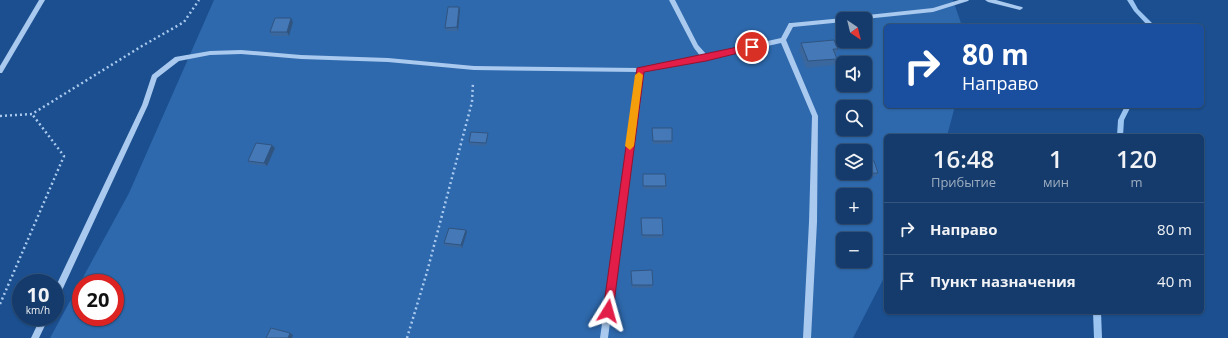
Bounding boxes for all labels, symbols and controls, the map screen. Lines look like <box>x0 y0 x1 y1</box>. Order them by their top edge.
north arrow <box>836 12 872 48</box>
map controls <box>836 12 872 268</box>
pin <box>735 30 769 64</box>
text: 80 m <box>962 35 1029 73</box>
icon: arrive <box>741 36 763 58</box>
icon: right <box>896 40 948 92</box>
button: sound <box>836 56 872 92</box>
text: Направо <box>962 71 1039 95</box>
button: search <box>836 100 872 136</box>
text: 16:48 <box>933 142 994 175</box>
text: 1 <box>1049 142 1063 175</box>
text: 120 <box>1116 142 1157 175</box>
button: layers <box>836 144 872 180</box>
text: Прибытие <box>931 173 996 191</box>
text: мин <box>1043 173 1069 191</box>
text: m <box>1130 173 1143 191</box>
button: + <box>836 188 872 224</box>
icon: right <box>896 218 918 240</box>
text: Направо <box>930 219 998 239</box>
text: 80 m <box>1157 219 1192 239</box>
button: − <box>836 232 872 268</box>
icon: arrive <box>896 270 918 292</box>
text: Пункт назначения <box>930 271 1076 291</box>
text: 40 m <box>1157 271 1192 291</box>
speed limit sign: 20 <box>72 274 124 326</box>
text: 10 <box>27 281 49 308</box>
position arrow <box>587 290 629 332</box>
text: km/h <box>26 303 50 317</box>

